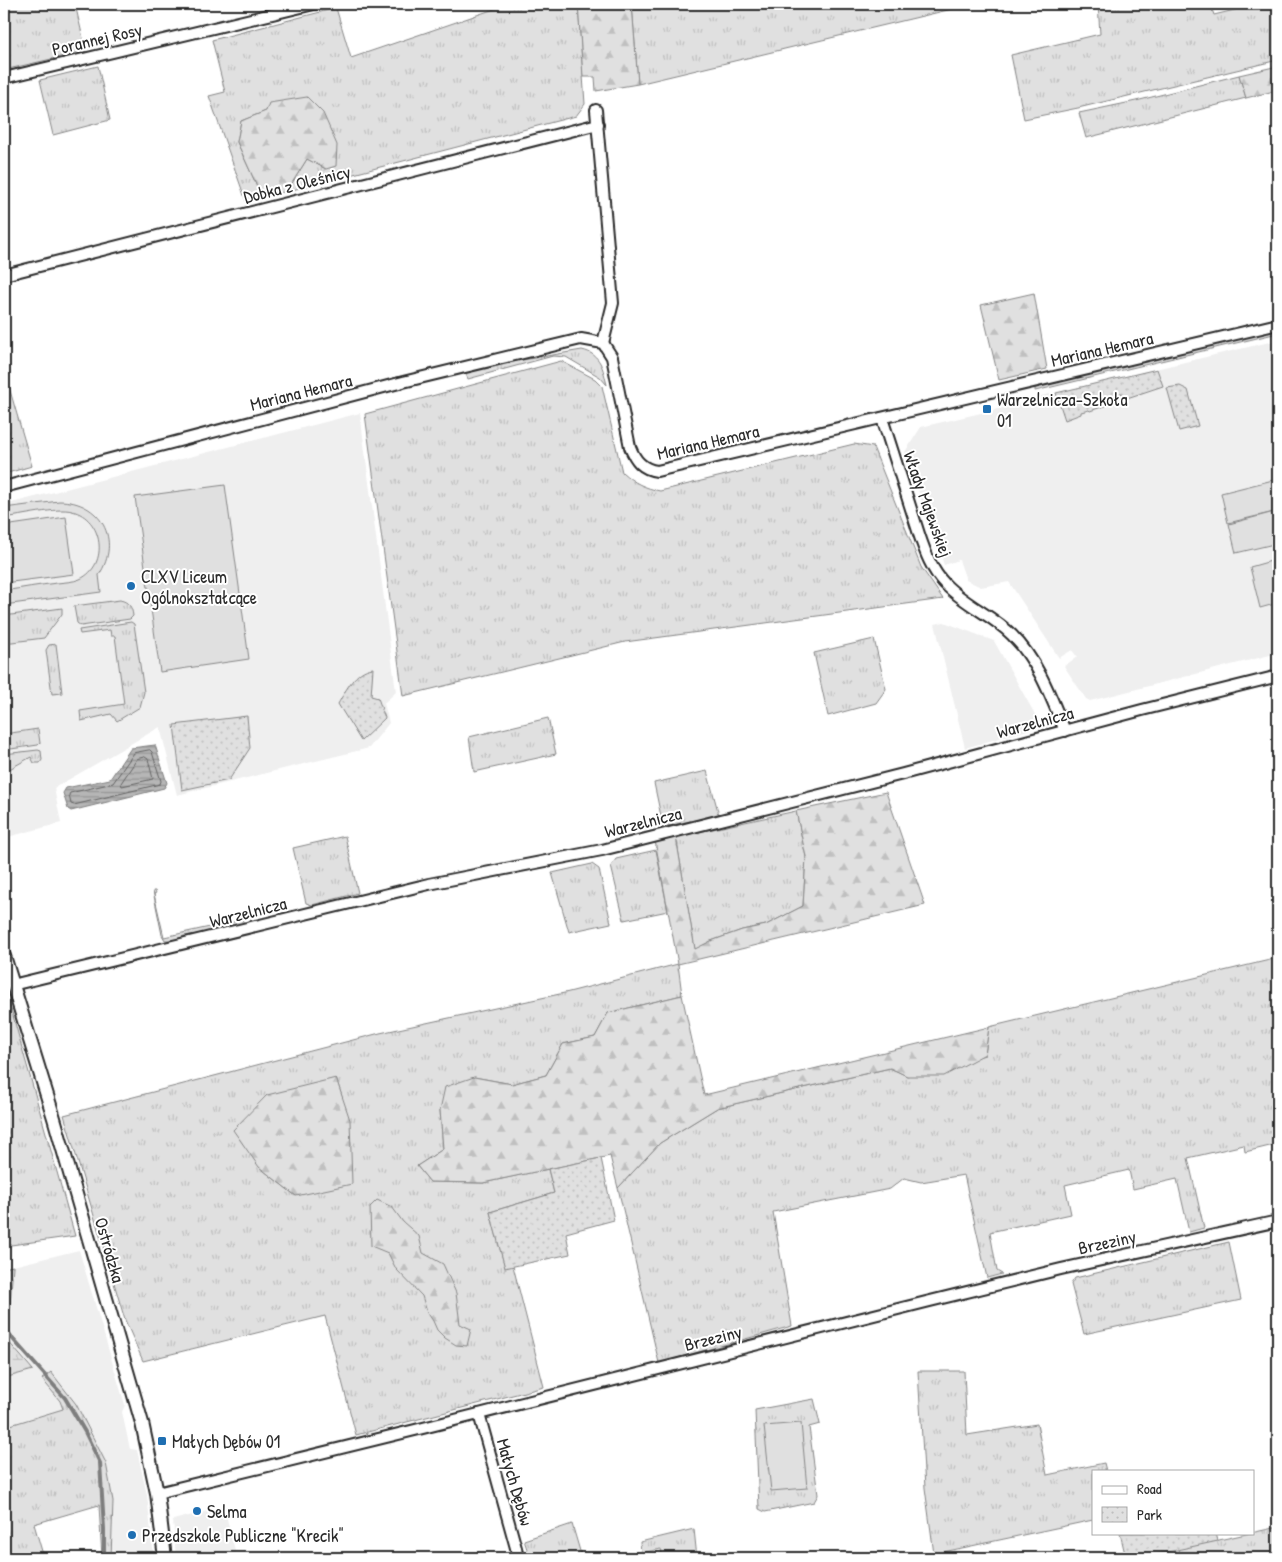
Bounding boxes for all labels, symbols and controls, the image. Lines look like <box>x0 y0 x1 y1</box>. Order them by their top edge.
street label: Porannej Rosy <box>50 16 145 61</box>
street label: Dobka z Oleśnicy <box>241 159 353 209</box>
street label: Mariana Hemara <box>1049 325 1155 373</box>
street label: Mariana Hemara <box>248 367 354 417</box>
place label: Warzelnicza-Szkoła 01 <box>997 387 1128 433</box>
marker: Warzelnicza-Szkoła 01 <box>981 403 993 415</box>
street label: Mariana Hemara <box>655 418 761 466</box>
street label: Włady Majewskiej <box>897 448 959 560</box>
place label: CLXV Liceum Ogólnokształcące <box>141 564 257 610</box>
marker: CLXV Liceum Ogólnokształcące <box>125 580 137 592</box>
street label: Warzelnicza <box>994 700 1076 744</box>
street label: Warzelnicza <box>602 800 684 844</box>
street label: Warzelnicza <box>207 890 289 934</box>
street label: Ostródzka <box>89 1215 131 1285</box>
street label: Brzeziny <box>1076 1224 1139 1260</box>
street label: Brzeziny <box>682 1319 745 1357</box>
place label: Małych Dębów 01 <box>172 1429 280 1454</box>
marker: Małych Dębów 01 <box>156 1435 168 1447</box>
street label: Małych Dębów <box>491 1435 539 1529</box>
legend <box>1092 1470 1254 1534</box>
text: Road <box>1137 1478 1162 1499</box>
place label: Selma <box>207 1499 247 1524</box>
text: Park <box>1137 1504 1162 1525</box>
marker: Selma <box>191 1505 203 1517</box>
place label: Przedszkole Publiczne "Krecik" <box>142 1523 344 1548</box>
marker: Przedszkole Publiczne "Krecik" <box>126 1529 138 1541</box>

